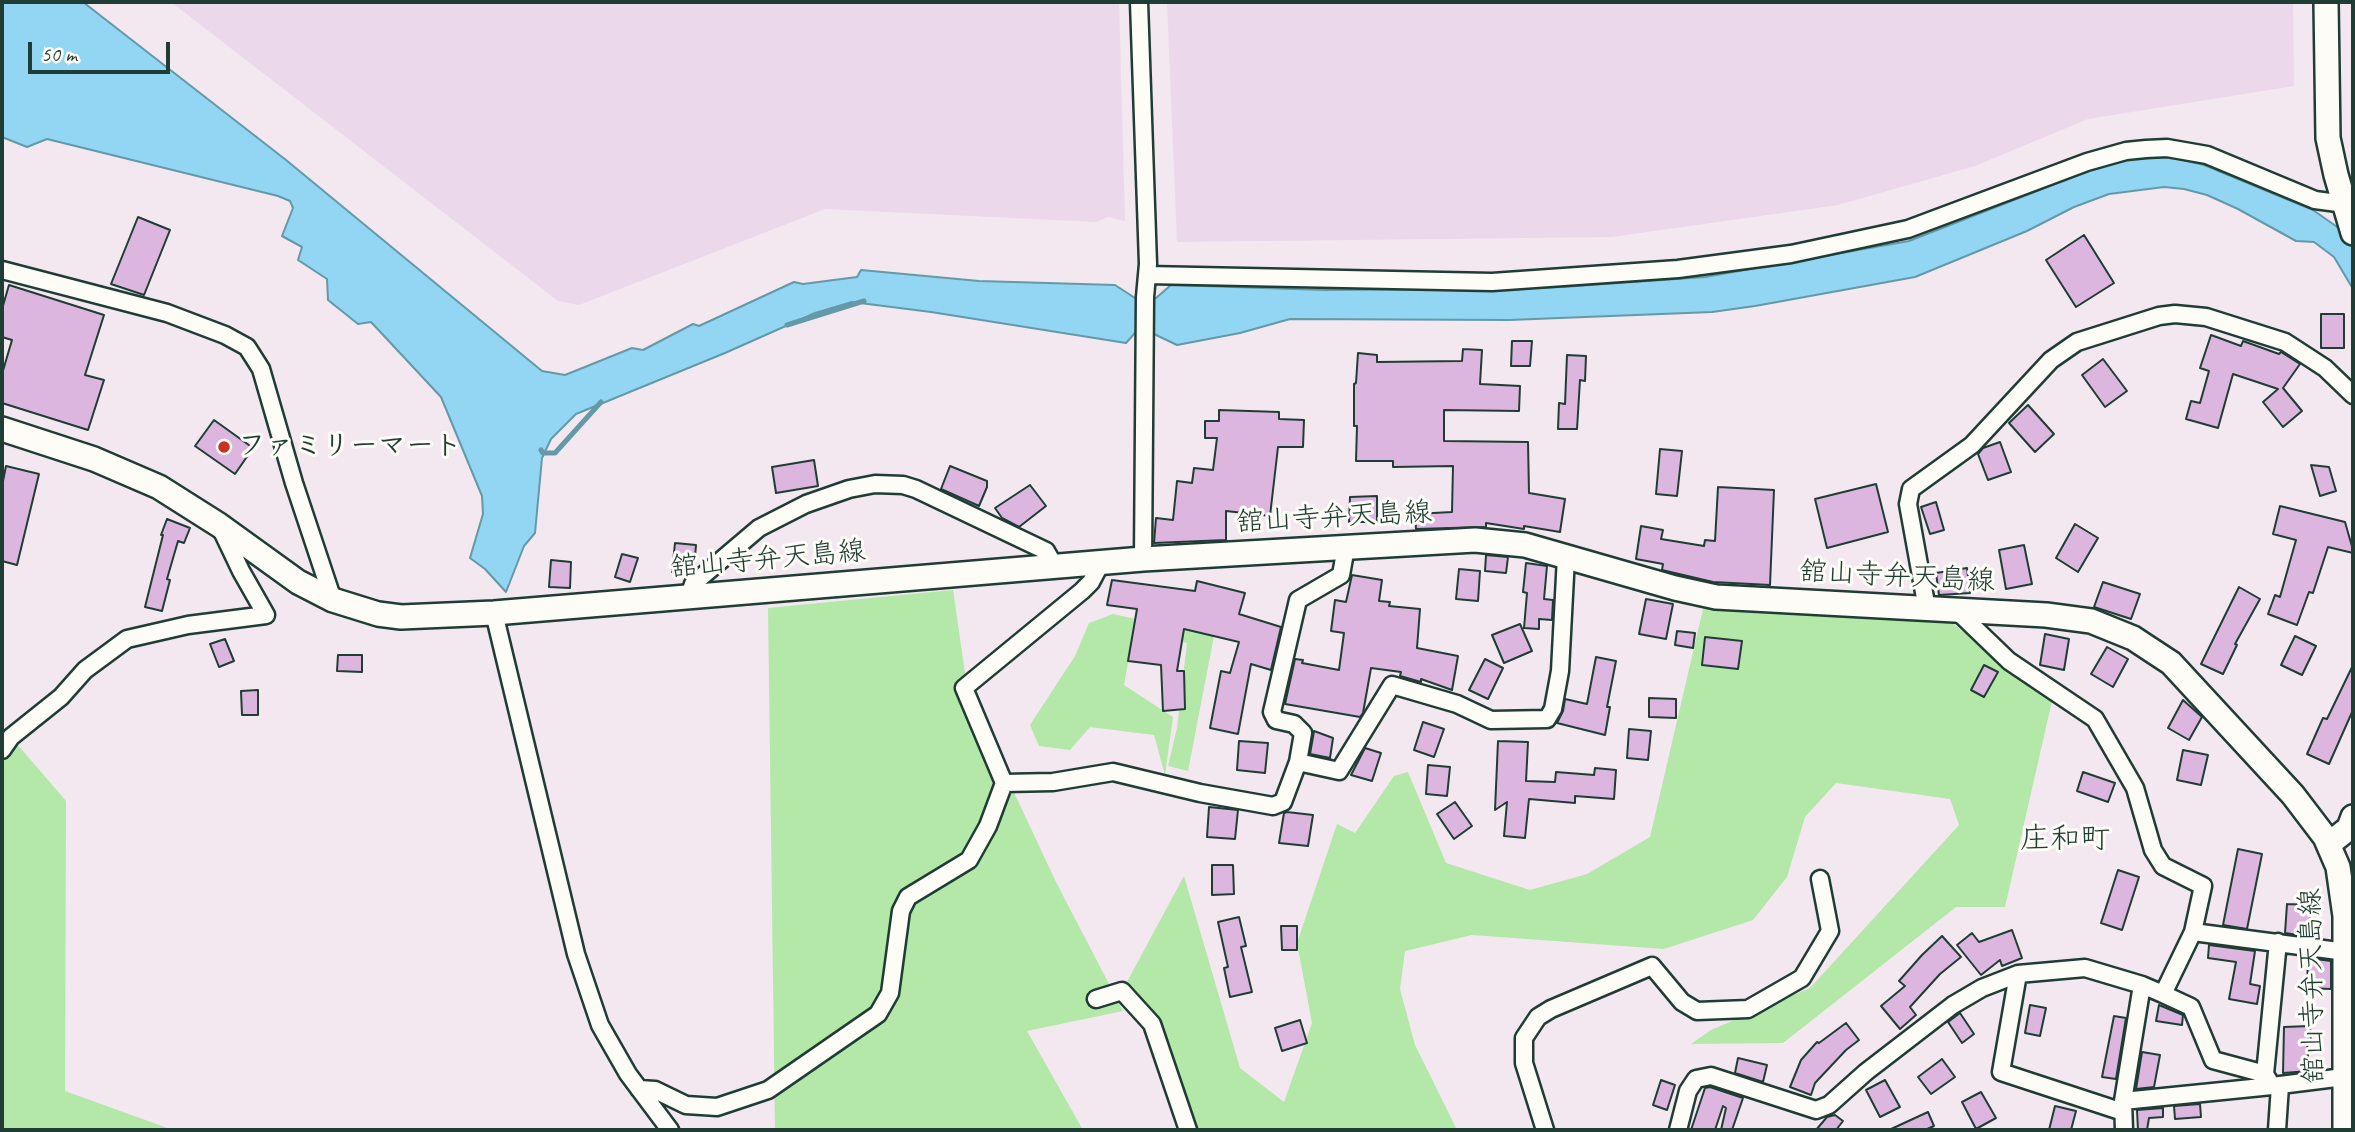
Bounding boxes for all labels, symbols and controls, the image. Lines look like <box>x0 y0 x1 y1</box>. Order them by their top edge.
scale bar <box>32 28 173 72</box>
text: 50 m <box>41 41 77 67</box>
place label: ファミリーマート <box>238 430 462 464</box>
marker: ファミリーマート <box>216 439 232 455</box>
street label: 舘山寺弁天島線 <box>1235 496 1433 540</box>
street label: 舘山寺弁天島線 <box>669 535 867 585</box>
street label: 舘山寺弁天島線 <box>1798 555 1996 599</box>
district label: 庄和町 <box>2020 822 2110 858</box>
street label: 舘山寺弁天島線 <box>2294 888 2332 1084</box>

